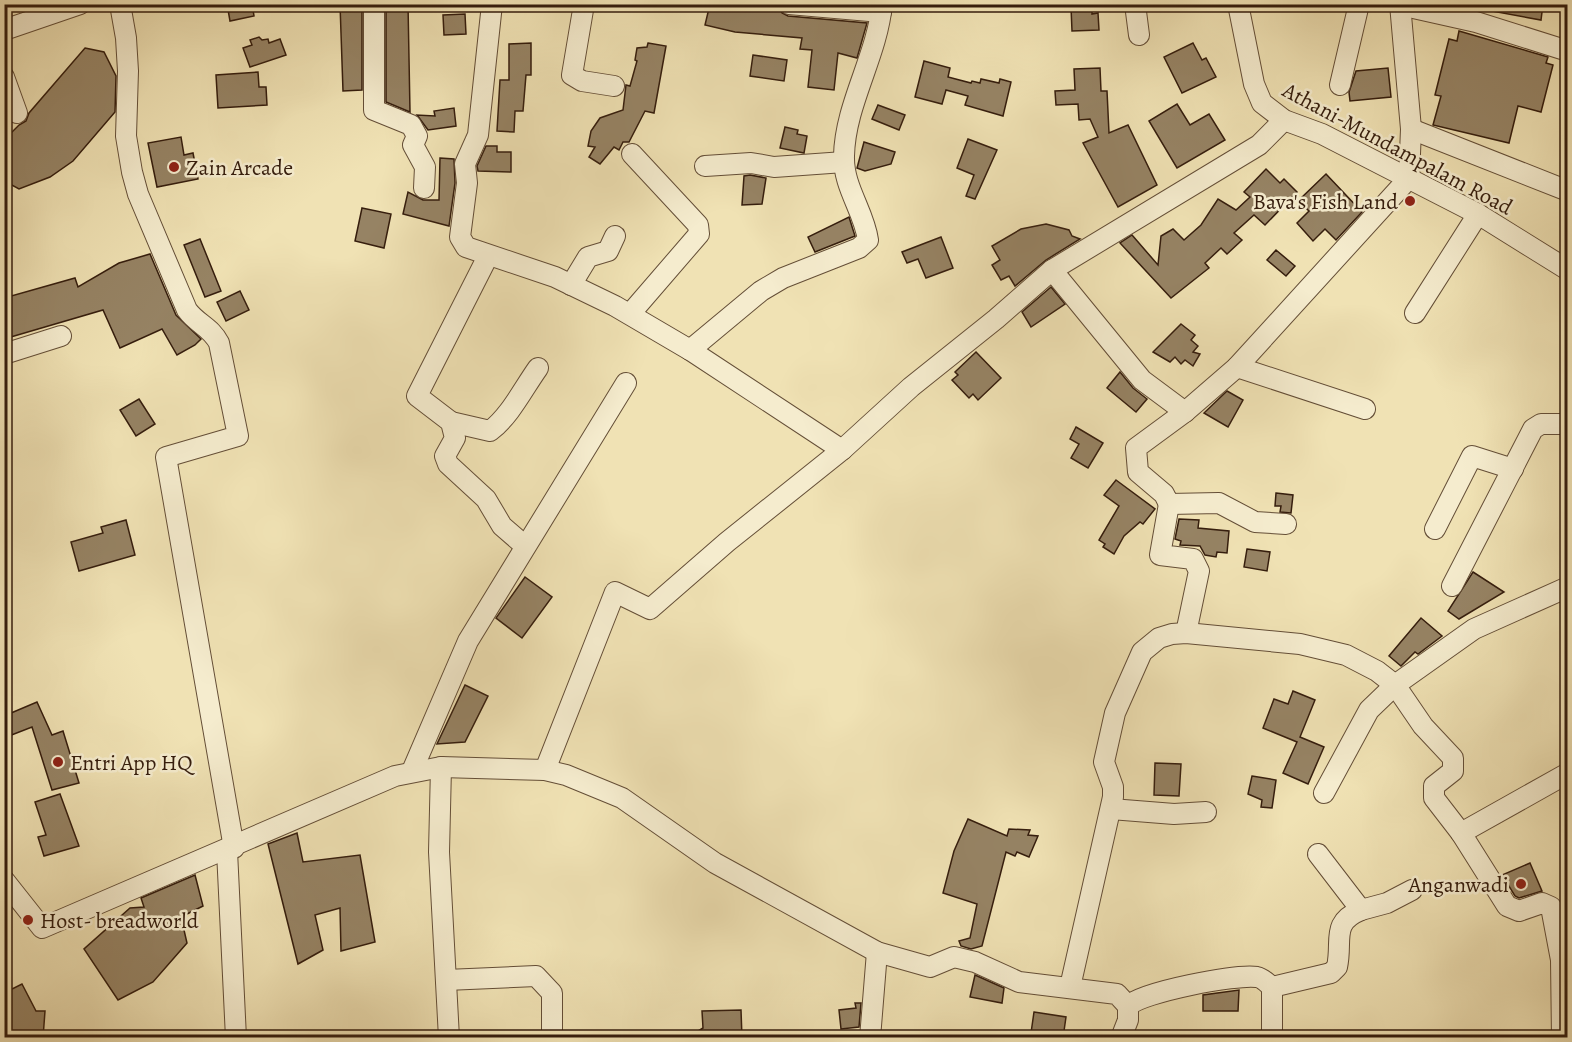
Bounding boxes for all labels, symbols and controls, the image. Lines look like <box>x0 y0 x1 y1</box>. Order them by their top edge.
street label: Athani-Mundampalam Road <box>1276 75 1518 222</box>
place label: Zain Arcade <box>186 153 293 183</box>
marker: Zain Arcade <box>167 160 181 174</box>
place label: Bava's Fish Land <box>1253 187 1398 217</box>
marker: Bava's Fish Land <box>1403 194 1417 208</box>
place label: Entri App HQ <box>70 748 195 778</box>
marker: Entri App HQ <box>51 755 65 769</box>
place label: Anganwadi <box>1407 870 1509 900</box>
marker: Anganwadi <box>1514 877 1528 891</box>
place label: Host- breadworld <box>40 906 199 936</box>
marker: Host- breadworld <box>21 913 35 927</box>

